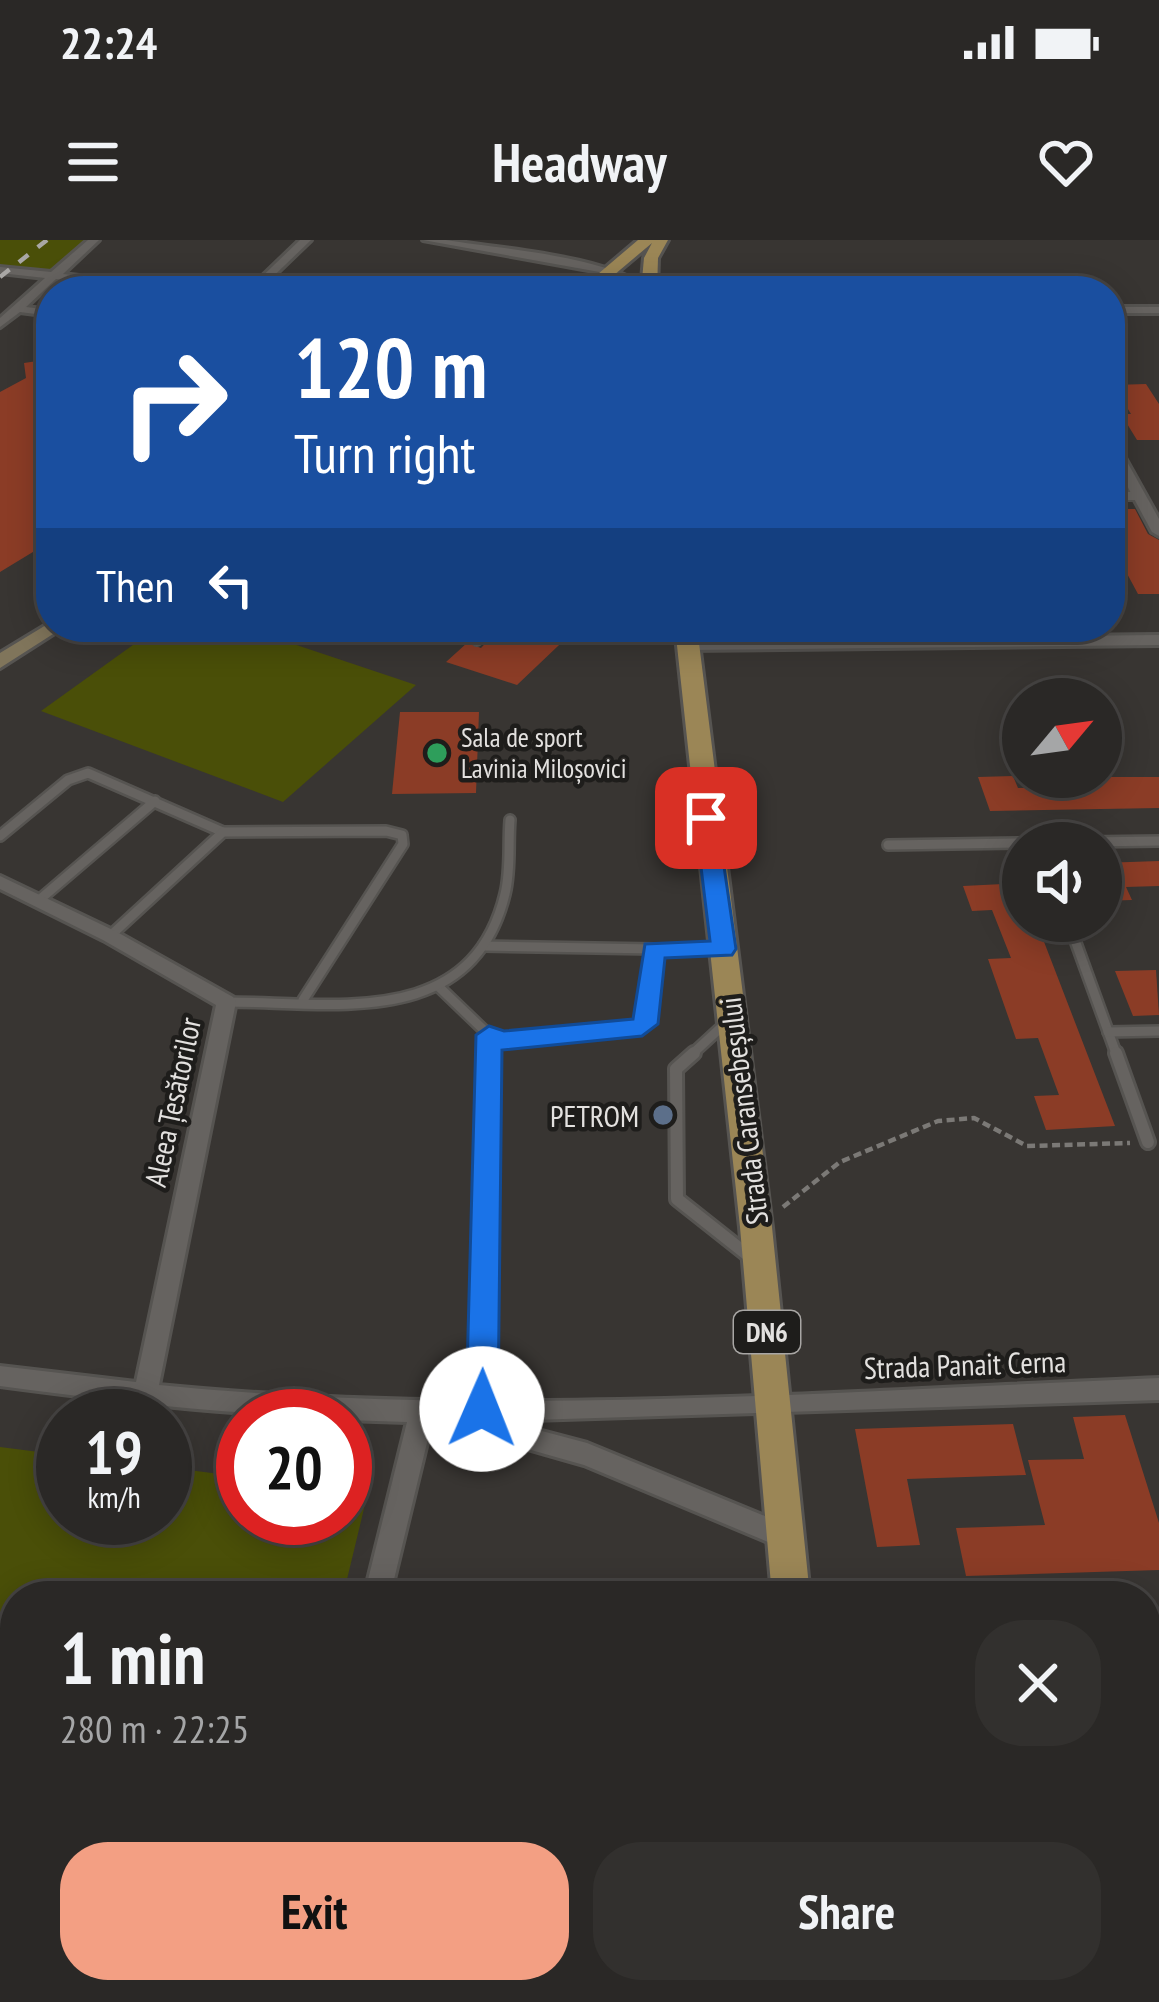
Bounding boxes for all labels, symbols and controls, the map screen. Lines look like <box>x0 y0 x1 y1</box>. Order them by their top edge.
text: 22:24 <box>60 13 157 71</box>
text: Headway <box>492 127 667 197</box>
icon: menu <box>60 129 126 195</box>
icon: heart <box>1033 129 1099 195</box>
text: 120 m <box>294 312 487 421</box>
icon: right <box>96 324 252 480</box>
text: Turn right <box>294 418 475 488</box>
icon: left <box>198 552 264 618</box>
text: Then <box>96 556 174 614</box>
north arrow <box>1002 678 1122 798</box>
map controls <box>1002 678 1122 942</box>
place label: Sala de sport Lavinia Miloșovici <box>461 720 627 785</box>
marker: Sala de sport Lavinia Miloșovici <box>424 740 450 766</box>
pin <box>655 767 757 869</box>
icon: arrive <box>673 785 739 851</box>
button: sound <box>1002 822 1122 942</box>
street label: Strada Caransebeșului <box>710 995 776 1227</box>
street label: Aleea Țesătorilor <box>135 1013 209 1190</box>
place label: PETROM <box>550 1096 639 1135</box>
marker: PETROM <box>650 1102 676 1128</box>
road number: DN6 <box>734 1311 800 1353</box>
street label: Strada Panait Cerna <box>863 1341 1067 1387</box>
position arrow <box>419 1346 545 1472</box>
speed limit sign: 20 <box>216 1389 372 1545</box>
text: 19 <box>85 1413 143 1491</box>
text: km/h <box>87 1477 141 1516</box>
text: 1 min <box>60 1611 205 1704</box>
button: close <box>975 1620 1101 1746</box>
text: 280 m · 22:25 <box>60 1703 249 1754</box>
button: Exit <box>60 1842 569 1980</box>
button: Share <box>593 1842 1101 1980</box>

